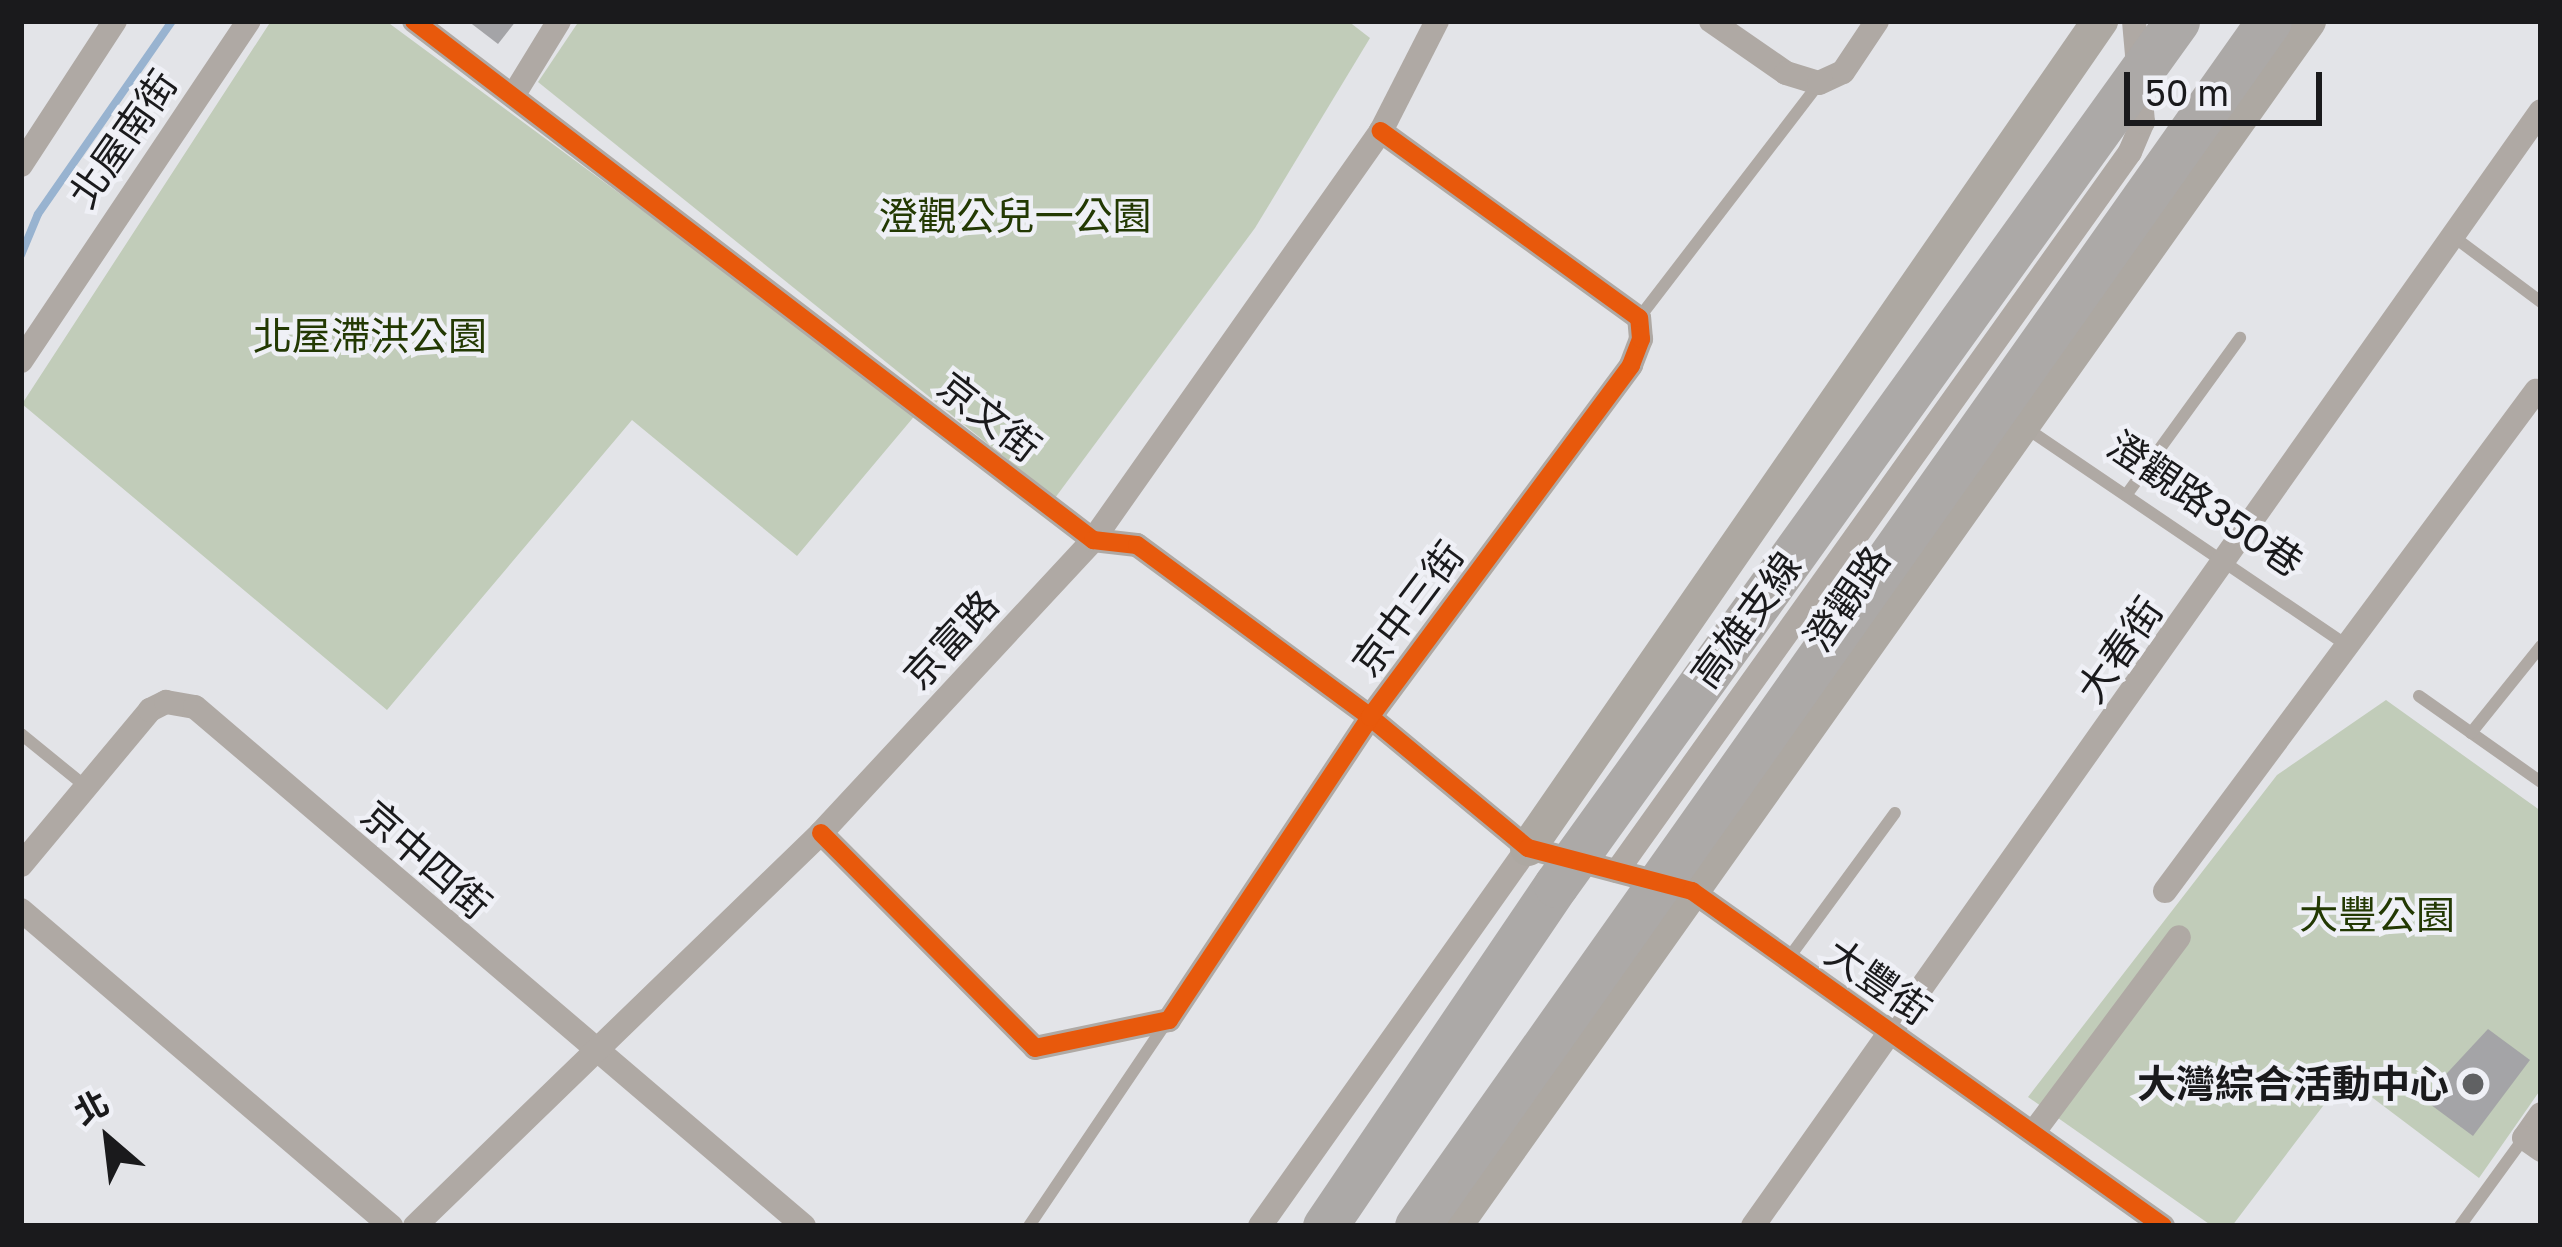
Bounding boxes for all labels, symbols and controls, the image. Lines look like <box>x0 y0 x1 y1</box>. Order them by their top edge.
scale bar <box>2130 48 2328 122</box>
street label: 北屋南街 <box>59 62 187 216</box>
text: 50 m <box>2145 71 2229 114</box>
park label: 澄觀公兒一公園 <box>879 193 1151 239</box>
park label: 北屋滯洪公園 <box>253 313 487 359</box>
street label: 京文街 <box>928 363 1050 471</box>
street label: 澄觀路350巷 <box>2098 422 2312 586</box>
street label: 京中三街 <box>1342 533 1474 685</box>
street label: 澄觀路 <box>1794 538 1900 660</box>
street label: 高雄支線 <box>1681 543 1811 697</box>
street label: 京富路 <box>894 581 1008 699</box>
street label: 大春街 <box>2067 589 2173 711</box>
street label: 京中四街 <box>352 791 500 929</box>
park label: 大豐公園 <box>2299 892 2455 938</box>
street label: 大豐街 <box>1817 929 1939 1035</box>
place label: 大灣綜合活動中心 <box>2137 1061 2449 1107</box>
marker: 大灣綜合活動中心 <box>2460 1071 2486 1097</box>
north arrow <box>48 1079 168 1199</box>
text: 北 <box>67 1082 115 1132</box>

